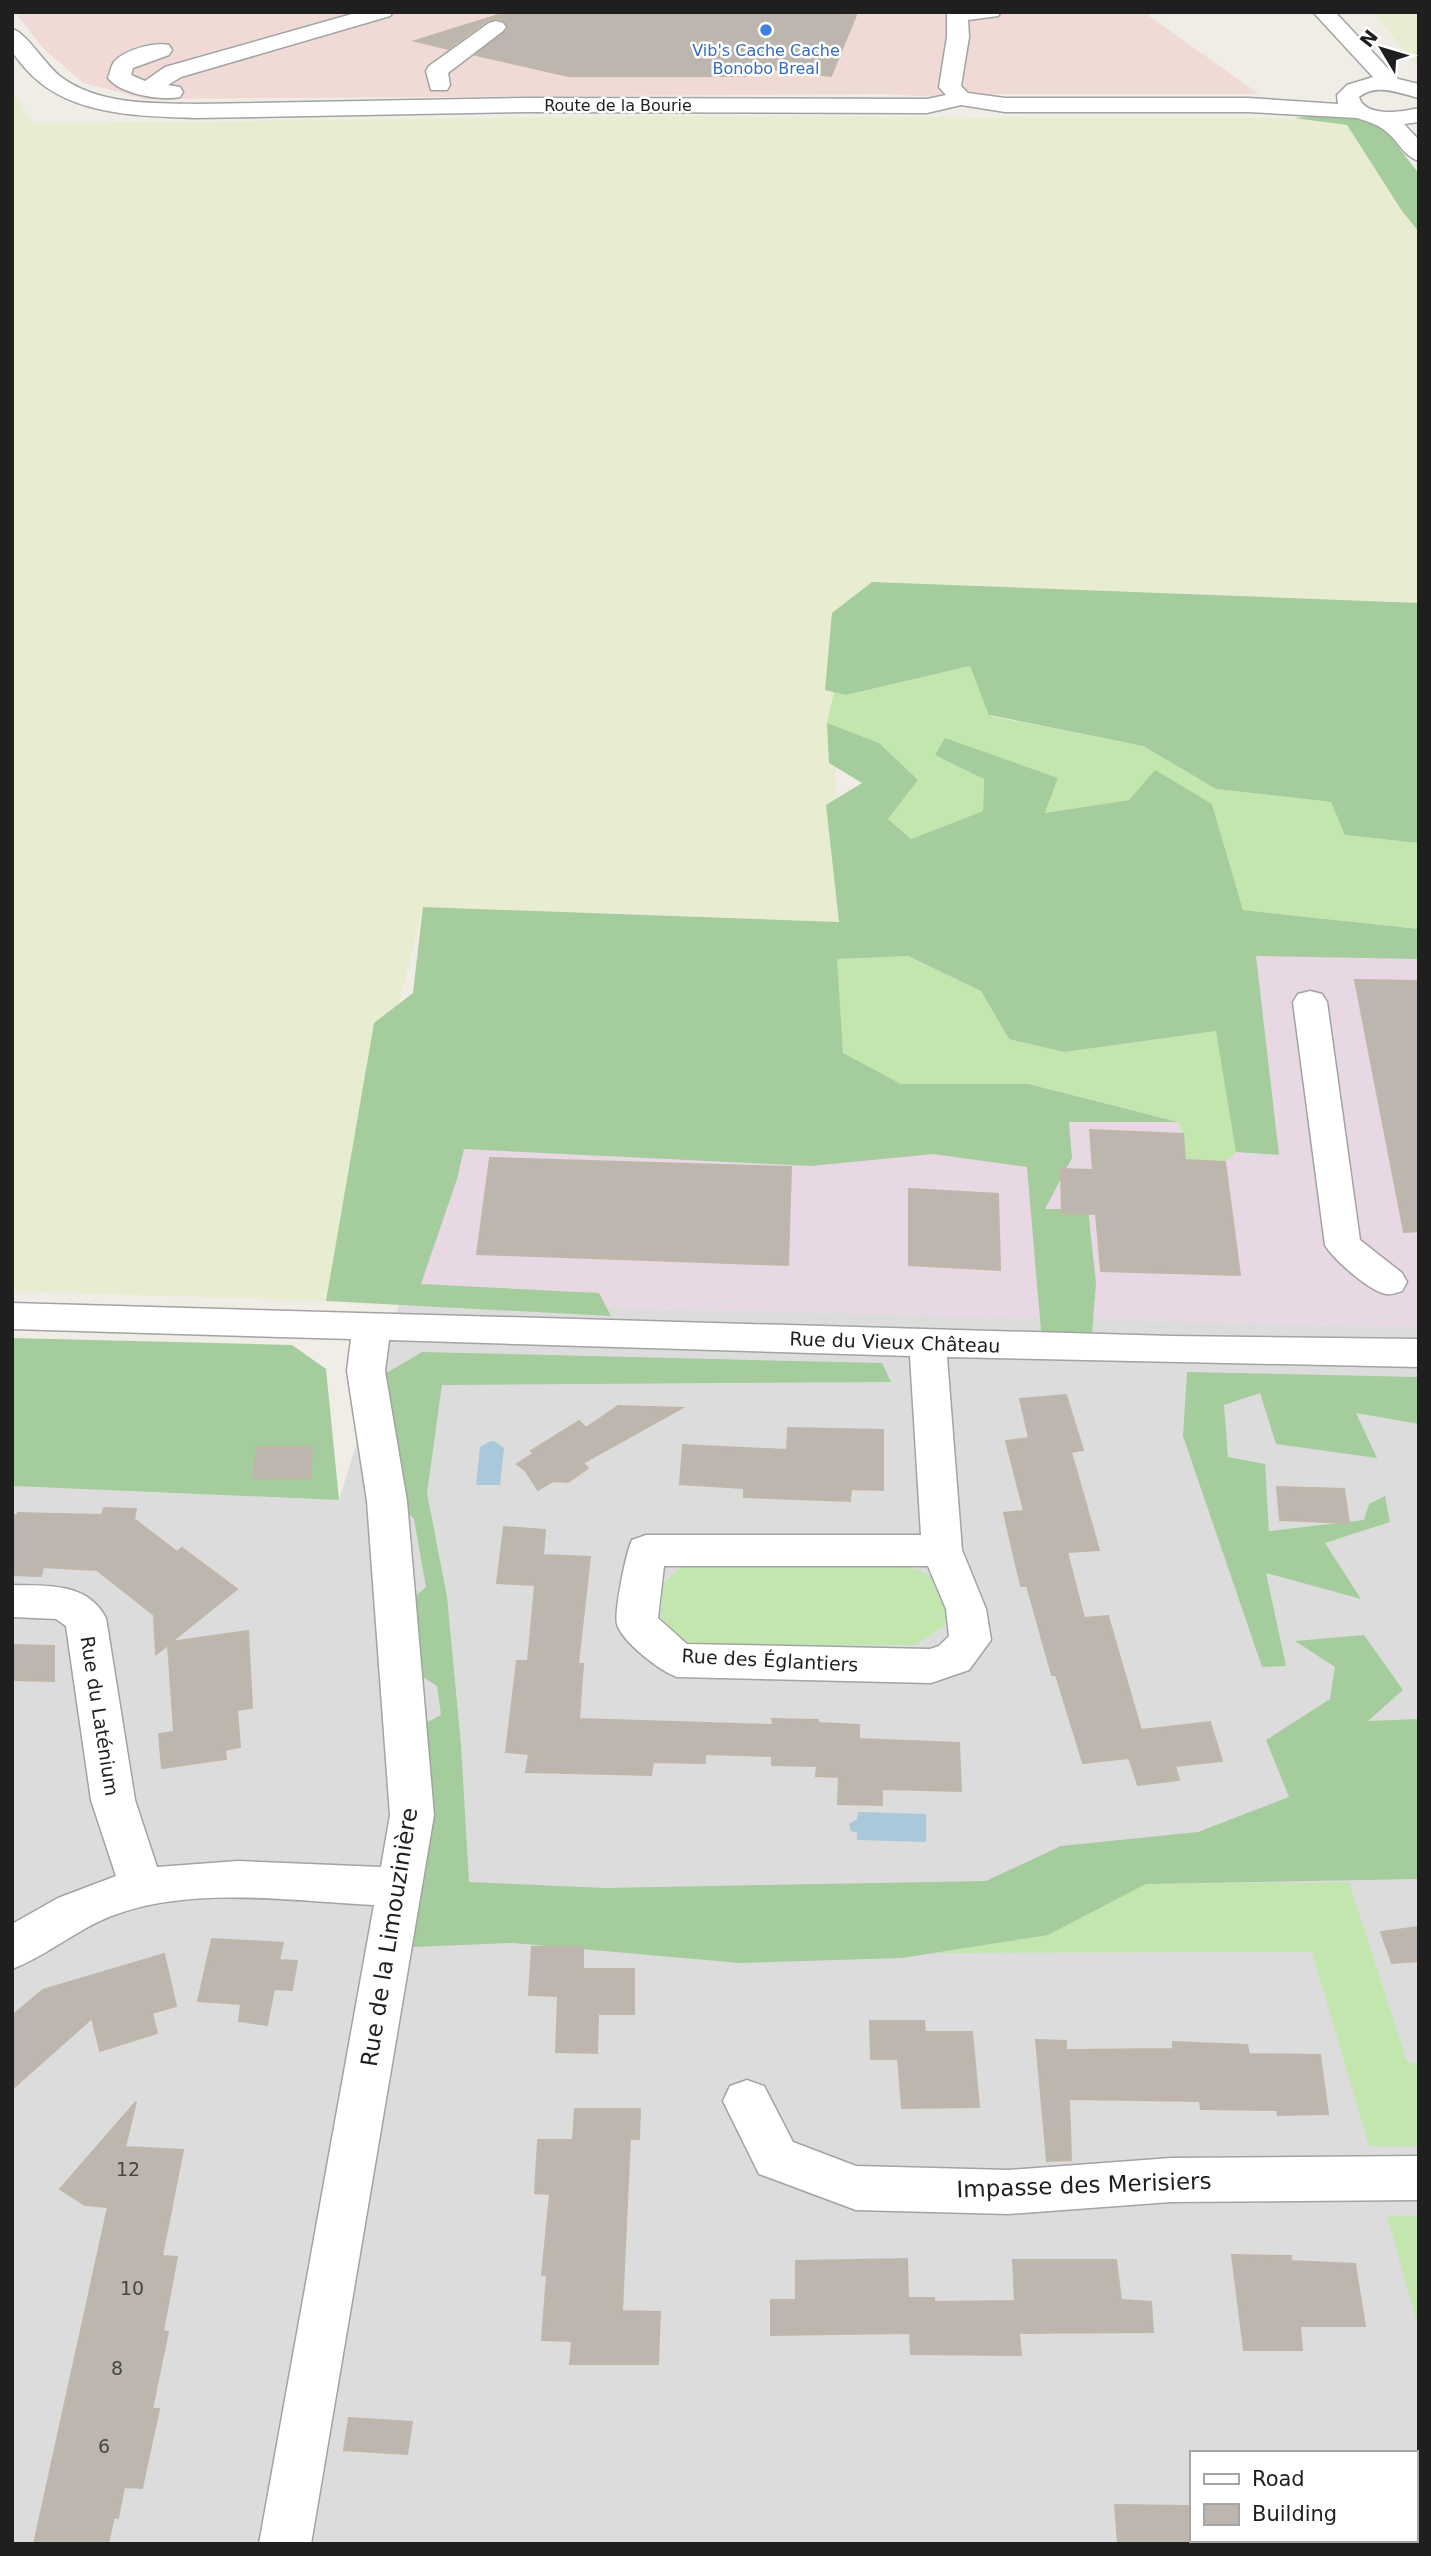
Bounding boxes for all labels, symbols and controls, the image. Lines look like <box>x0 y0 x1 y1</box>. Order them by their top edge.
north arrow <box>1347 14 1417 84</box>
marker: Vib's Cache Cache Bonobo Breal <box>758 22 774 38</box>
text: N <box>1355 25 1382 52</box>
place label: Vib's Cache Cache Bonobo Breal <box>692 41 840 78</box>
street label: Route de la Bourie <box>544 96 692 115</box>
street label: Rue du Vieux Château <box>789 1327 1001 1357</box>
street label: Rue du Laténium <box>77 1635 123 1797</box>
street label: Rue des Églantiers <box>681 1644 859 1676</box>
street label: Rue de la Limouzinière <box>356 1806 422 2068</box>
house number: 12 <box>116 2158 140 2180</box>
street label: Impasse des Merisiers <box>956 2168 1212 2202</box>
house number: 10 <box>120 2277 144 2299</box>
house number: 8 <box>111 2357 123 2379</box>
house number: 6 <box>98 2435 110 2457</box>
legend <box>1190 2451 1417 2542</box>
text: Road <box>1252 2467 1305 2491</box>
text: Building <box>1252 2502 1337 2526</box>

